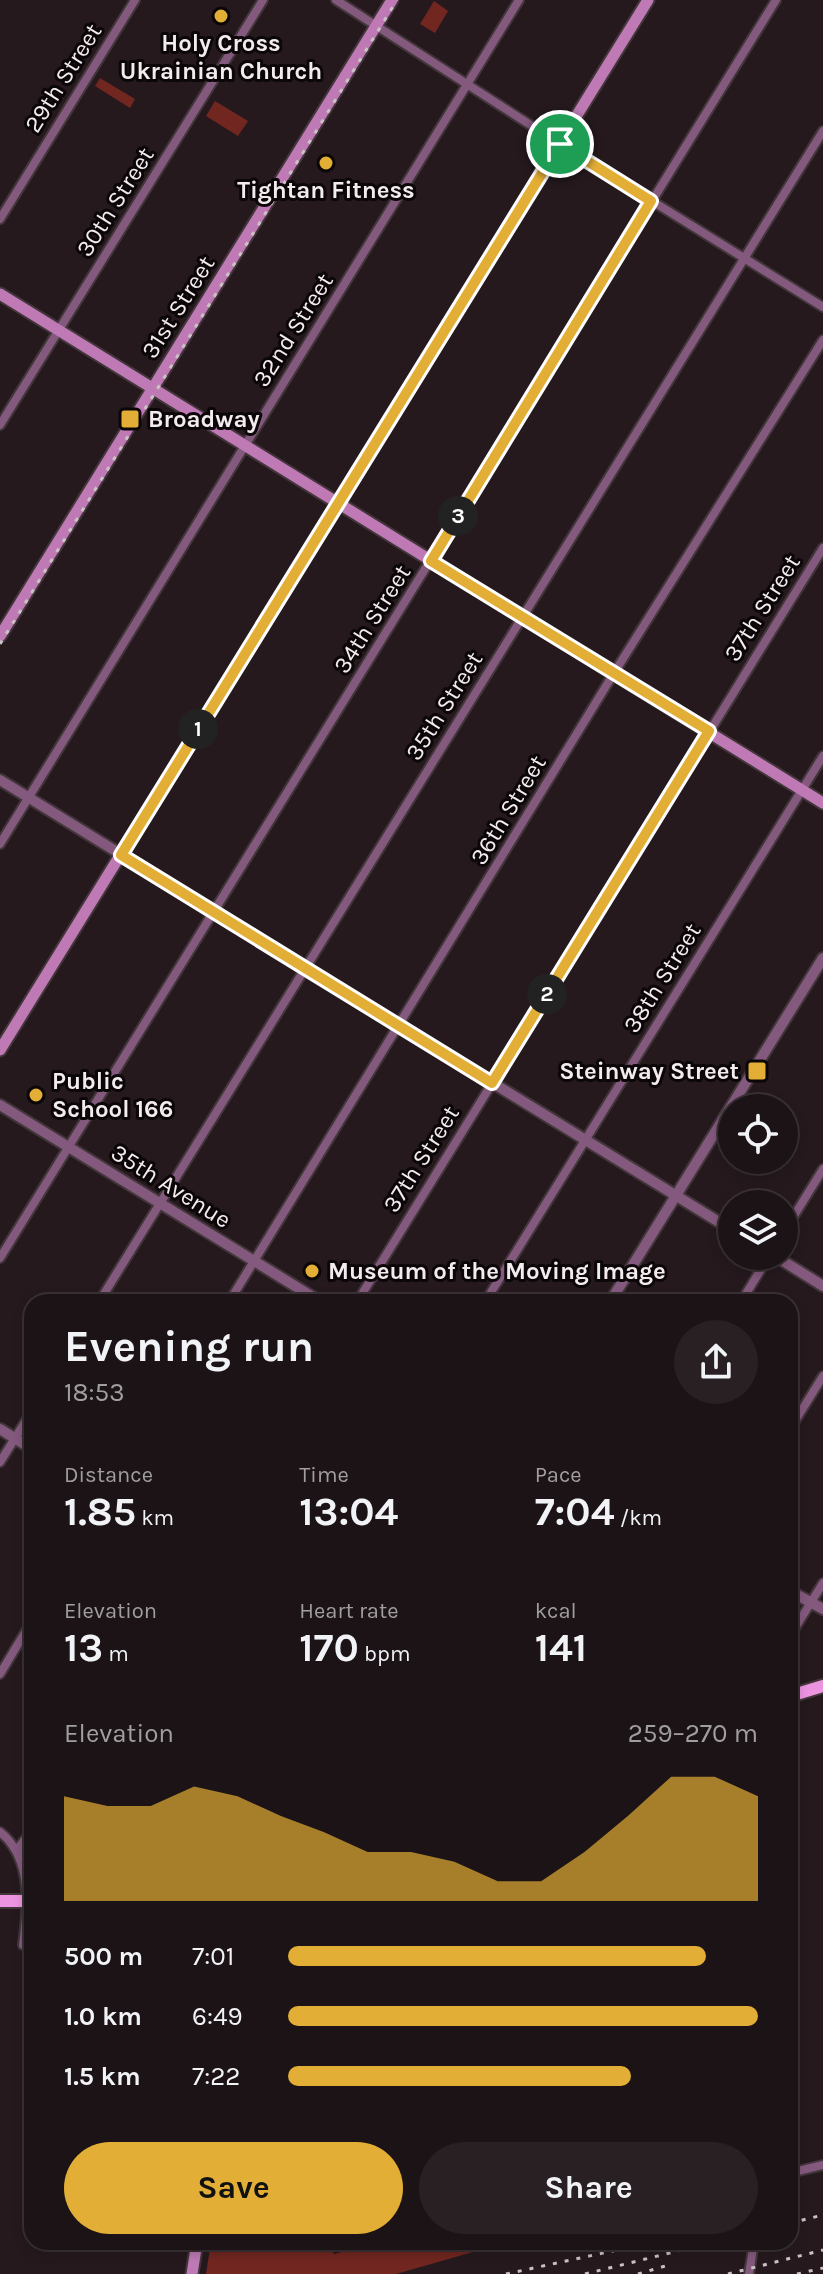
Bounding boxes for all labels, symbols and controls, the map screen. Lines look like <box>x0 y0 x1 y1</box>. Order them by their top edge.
marker: Holy Cross Ukrainian Church <box>212 7 230 25</box>
street label: 29th Street <box>19 18 107 138</box>
place label: Holy Cross Ukrainian Church <box>120 29 322 85</box>
pin <box>526 110 594 178</box>
icon: arrive <box>538 122 582 166</box>
street label: 30th Street <box>70 142 160 262</box>
marker: Tightan Fitness <box>317 154 335 172</box>
place label: Tightan Fitness <box>237 176 415 204</box>
street label: 31st Street <box>136 251 220 363</box>
street label: 32nd Street <box>247 268 339 392</box>
place label: Broadway <box>148 405 260 433</box>
marker: Broadway <box>119 408 141 430</box>
pin: 3 <box>438 496 478 536</box>
text: 3 <box>451 503 465 529</box>
street label: 37th Street <box>718 549 806 667</box>
street label: 34th Street <box>328 560 416 678</box>
street label: 35th Street <box>400 647 488 765</box>
pin: 1 <box>178 709 218 749</box>
text: 1 <box>194 716 202 742</box>
street label: 36th Street <box>464 750 552 870</box>
street label: 38th Street <box>617 918 707 1038</box>
pin: 2 <box>527 974 567 1014</box>
text: 2 <box>540 981 554 1007</box>
place label: Steinway Street <box>559 1057 739 1085</box>
marker: Steinway Street <box>746 1060 768 1082</box>
place label: Public School 166 <box>52 1067 173 1123</box>
marker: Public School 166 <box>27 1086 45 1104</box>
map controls <box>718 1094 798 1270</box>
button: locate <box>718 1094 798 1174</box>
street label: 37th Street <box>377 1100 465 1218</box>
street label: 35th Avenue <box>106 1138 236 1234</box>
button: layers <box>718 1190 798 1270</box>
place label: Museum of the Moving Image <box>328 1257 666 1285</box>
marker: Museum of the Moving Image <box>303 1262 321 1280</box>
button: share <box>674 1320 758 1404</box>
text: Evening run <box>64 1321 314 1372</box>
text: 18:53 <box>64 1377 125 1408</box>
text: Distance <box>64 1462 153 1488</box>
text: Time <box>299 1462 349 1488</box>
text: Pace <box>535 1462 582 1488</box>
text: 1.85 <box>64 1488 136 1535</box>
text: 13:04 <box>299 1488 398 1535</box>
text: 7:04 <box>535 1488 614 1535</box>
text: km <box>136 1505 174 1531</box>
text: /km <box>614 1505 662 1531</box>
text: Elevation <box>64 1598 157 1624</box>
text: Heart rate <box>299 1598 399 1624</box>
text: kcal <box>535 1598 577 1624</box>
text: 13 <box>64 1624 103 1671</box>
text: 170 <box>299 1624 359 1671</box>
text: 141 <box>535 1624 587 1671</box>
text: m <box>103 1641 129 1667</box>
text: bpm <box>359 1641 411 1667</box>
text: Elevation <box>64 1718 174 1749</box>
text: 259–270 m <box>628 1718 758 1749</box>
text: 500 m <box>64 1941 143 1972</box>
text: 7:01 <box>192 1941 234 1972</box>
text: 1.0 km <box>64 2001 142 2032</box>
text: 6:49 <box>192 2001 242 2032</box>
text: 1.5 km <box>64 2061 141 2092</box>
text: 7:22 <box>192 2061 240 2092</box>
button: Save <box>64 2142 403 2234</box>
button: Share <box>419 2142 758 2234</box>

